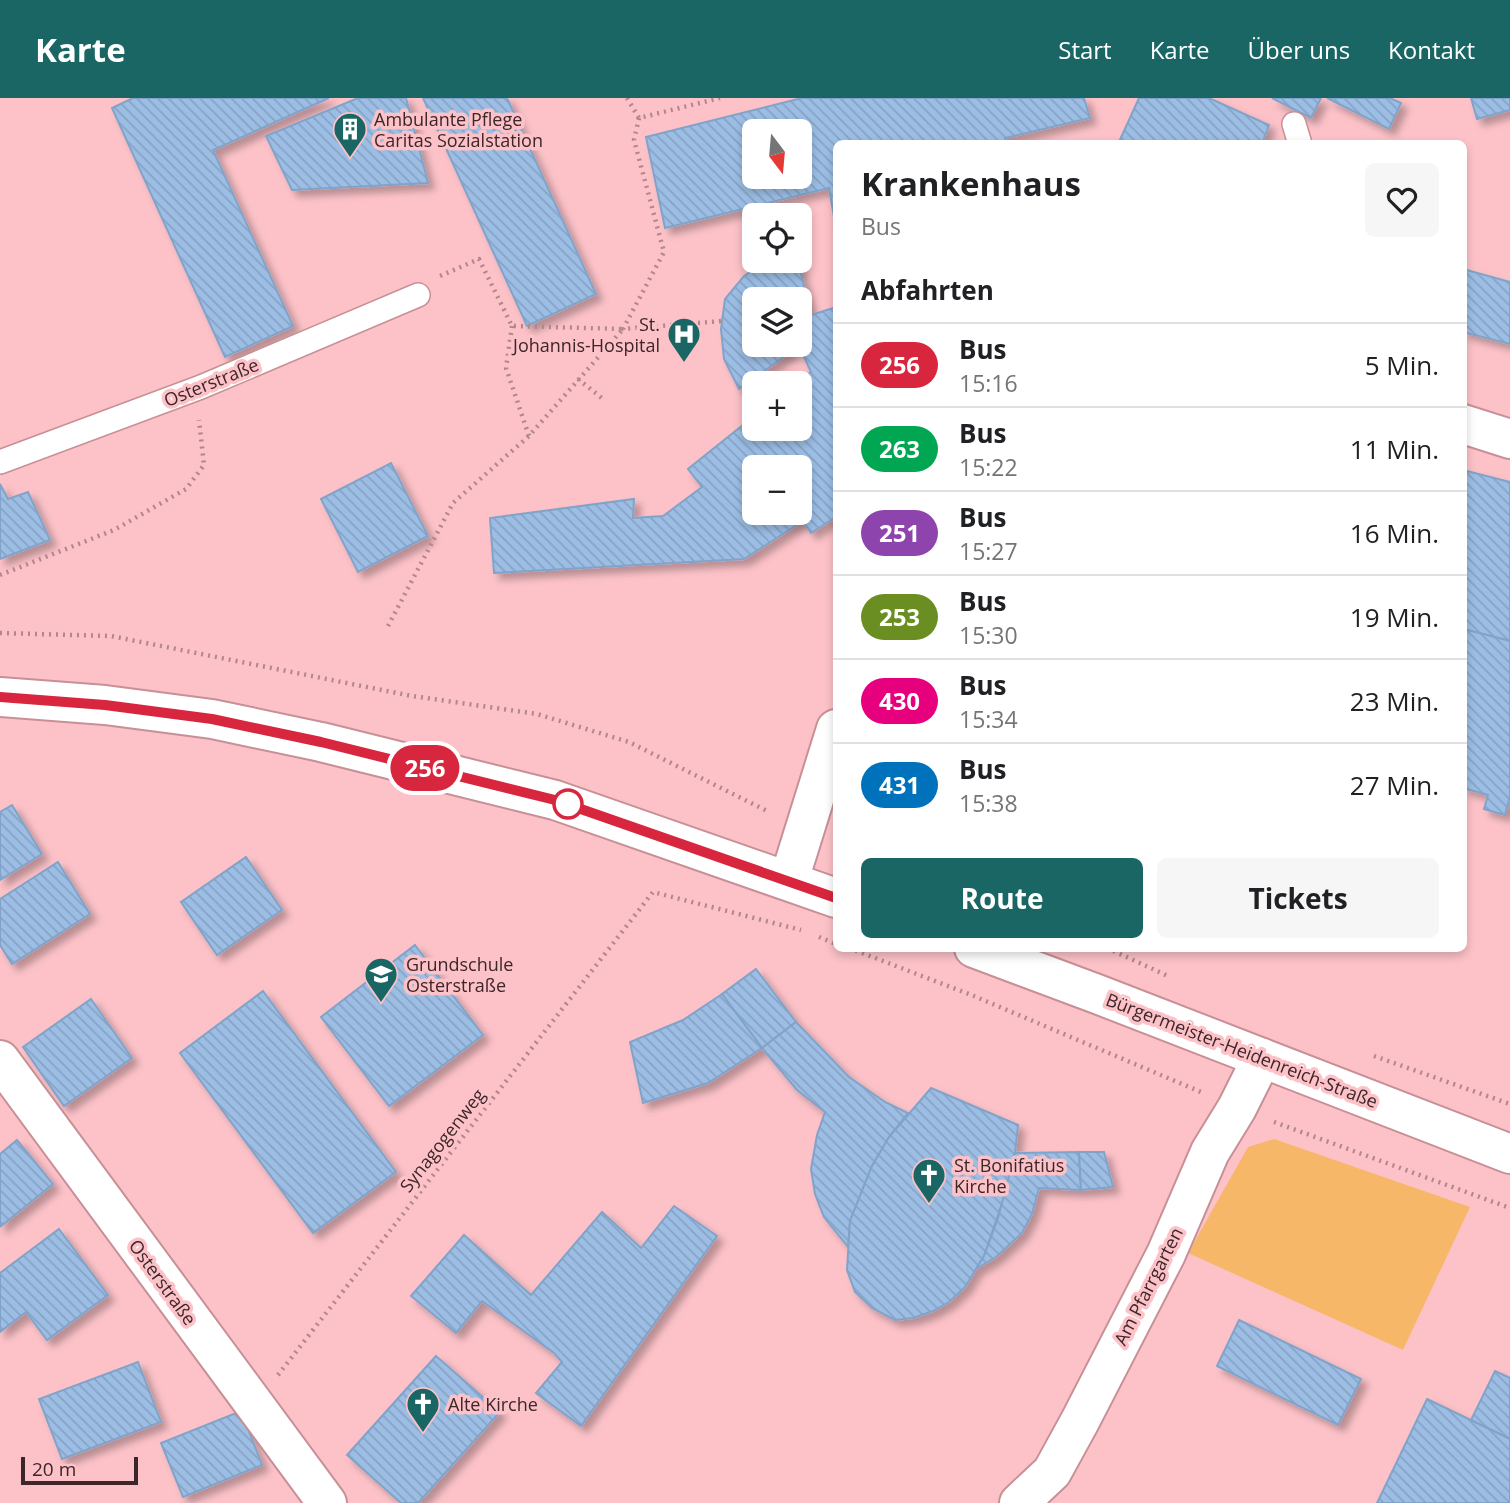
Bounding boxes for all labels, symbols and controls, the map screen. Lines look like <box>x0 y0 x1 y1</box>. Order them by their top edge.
text: Karte <box>35 27 126 72</box>
text: Start <box>1058 33 1112 66</box>
text: Karte <box>1150 33 1210 66</box>
text: Über uns <box>1248 33 1350 66</box>
text: Kontakt <box>1388 33 1475 66</box>
place label: Ambulante Pflege Caritas Sozialstation <box>374 107 543 152</box>
building icon: Ambulante Pflege Caritas Sozialstation <box>331 110 369 159</box>
north arrow <box>742 119 812 189</box>
map controls <box>742 119 812 525</box>
text: Krankenhaus <box>861 161 1081 206</box>
button: heart <box>1365 163 1439 237</box>
button: locate <box>742 203 812 273</box>
text: Bus <box>861 210 901 242</box>
text: Abfahrten <box>861 272 994 308</box>
button: layers <box>742 287 812 357</box>
place label: St. Johannis-Hospital <box>511 312 660 357</box>
hospital icon: St. Johannis-Hospital <box>665 315 703 364</box>
text: Bus <box>959 331 1006 367</box>
text: 5 Min. <box>1365 347 1439 383</box>
text: 256 <box>879 348 920 381</box>
street label: Osterstraße <box>160 352 262 412</box>
text: 15:16 <box>959 367 1018 399</box>
button: + <box>742 371 812 441</box>
text: Bus <box>959 415 1006 451</box>
text: 11 Min. <box>1350 431 1439 467</box>
text: 263 <box>879 432 920 465</box>
text: 15:22 <box>959 451 1018 483</box>
button: − <box>742 455 812 525</box>
text: Bus <box>959 499 1006 535</box>
text: 16 Min. <box>1350 515 1439 551</box>
text: 251 <box>879 516 920 549</box>
text: 15:27 <box>959 535 1018 567</box>
text: Bus <box>959 583 1006 619</box>
text: 19 Min. <box>1350 599 1439 635</box>
text: 253 <box>879 600 920 633</box>
text: 15:30 <box>959 619 1018 651</box>
text: Bus <box>959 667 1006 703</box>
text: 23 Min. <box>1350 683 1439 719</box>
text: 430 <box>879 684 920 717</box>
text: 15:34 <box>959 703 1018 735</box>
line badge: 256 <box>385 745 465 791</box>
text: 256 <box>404 751 446 784</box>
text: Bus <box>959 751 1006 787</box>
text: 27 Min. <box>1350 767 1439 803</box>
text: 431 <box>879 768 920 801</box>
text: 15:38 <box>959 787 1018 819</box>
unlabelled marker <box>553 789 583 819</box>
button: Route <box>861 858 1143 938</box>
button: Tickets <box>1157 858 1439 938</box>
place label: Grundschule Osterstraße <box>406 952 513 997</box>
school or university icon: Grundschule Osterstraße <box>362 955 400 1004</box>
street label: Bürgermeister-Heidenreich-Straße <box>1103 987 1381 1113</box>
street label: Synagogenweg <box>394 1083 490 1197</box>
place label: St. Bonifatius Kirche <box>954 1153 1064 1198</box>
church icon: St. Bonifatius Kirche <box>910 1156 948 1205</box>
street label: Am Pfarrgarten <box>1108 1223 1188 1349</box>
street label: Osterstraße <box>124 1234 202 1330</box>
church icon: Alte Kirche <box>404 1385 442 1434</box>
place label: Alte Kirche <box>448 1392 538 1416</box>
scale bar <box>21 1454 138 1486</box>
text: 20 m <box>32 1456 76 1482</box>

